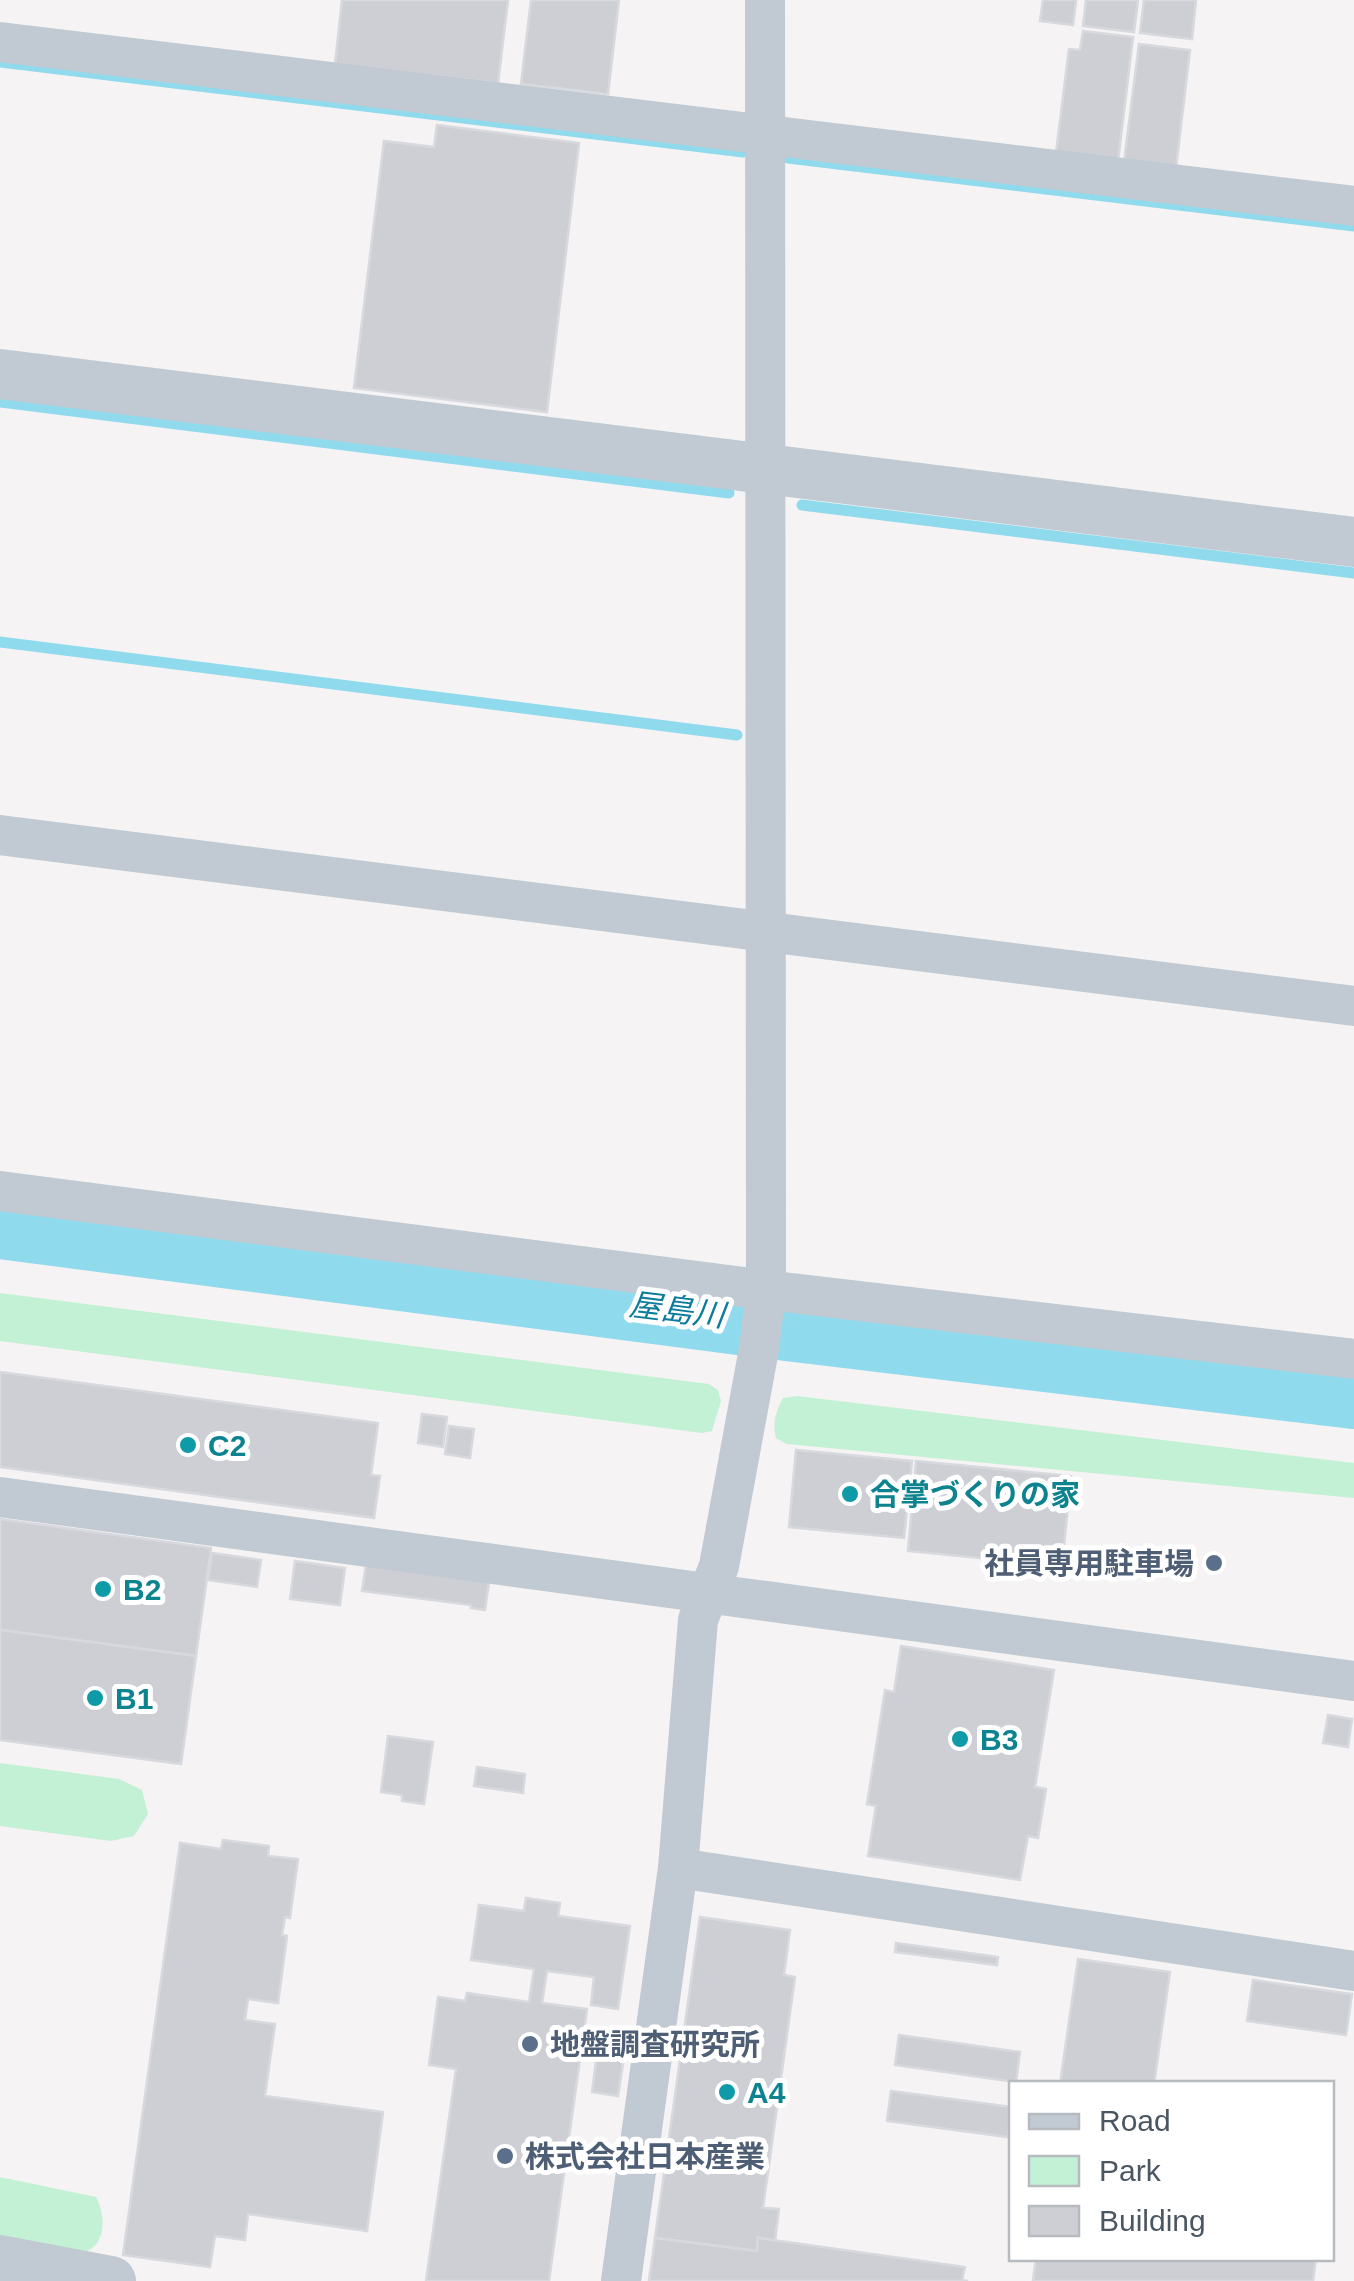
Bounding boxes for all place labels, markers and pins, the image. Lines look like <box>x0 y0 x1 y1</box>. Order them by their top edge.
place label: C2 <box>208 1429 246 1462</box>
marker: C2 <box>177 1434 199 1456</box>
place label: 合掌づくりの家 <box>870 1478 1080 1511</box>
marker: 合掌づくりの家 <box>839 1483 861 1505</box>
place label: 社員専用駐車場 <box>984 1547 1194 1580</box>
marker: 社員専用駐車場 <box>1203 1552 1225 1574</box>
place label: B2 <box>123 1573 161 1606</box>
marker: B2 <box>92 1578 114 1600</box>
place label: B1 <box>115 1682 153 1715</box>
marker: B1 <box>84 1687 106 1709</box>
place label: B3 <box>980 1723 1018 1756</box>
marker: B3 <box>949 1728 971 1750</box>
place label: 地盤調査研究所 <box>550 2028 760 2061</box>
marker: 地盤調査研究所 <box>519 2033 541 2055</box>
place label: A4 <box>747 2076 786 2109</box>
marker: A4 <box>716 2081 738 2103</box>
place label: 株式会社日本産業 <box>525 2140 765 2173</box>
marker: 株式会社日本産業 <box>494 2145 516 2167</box>

